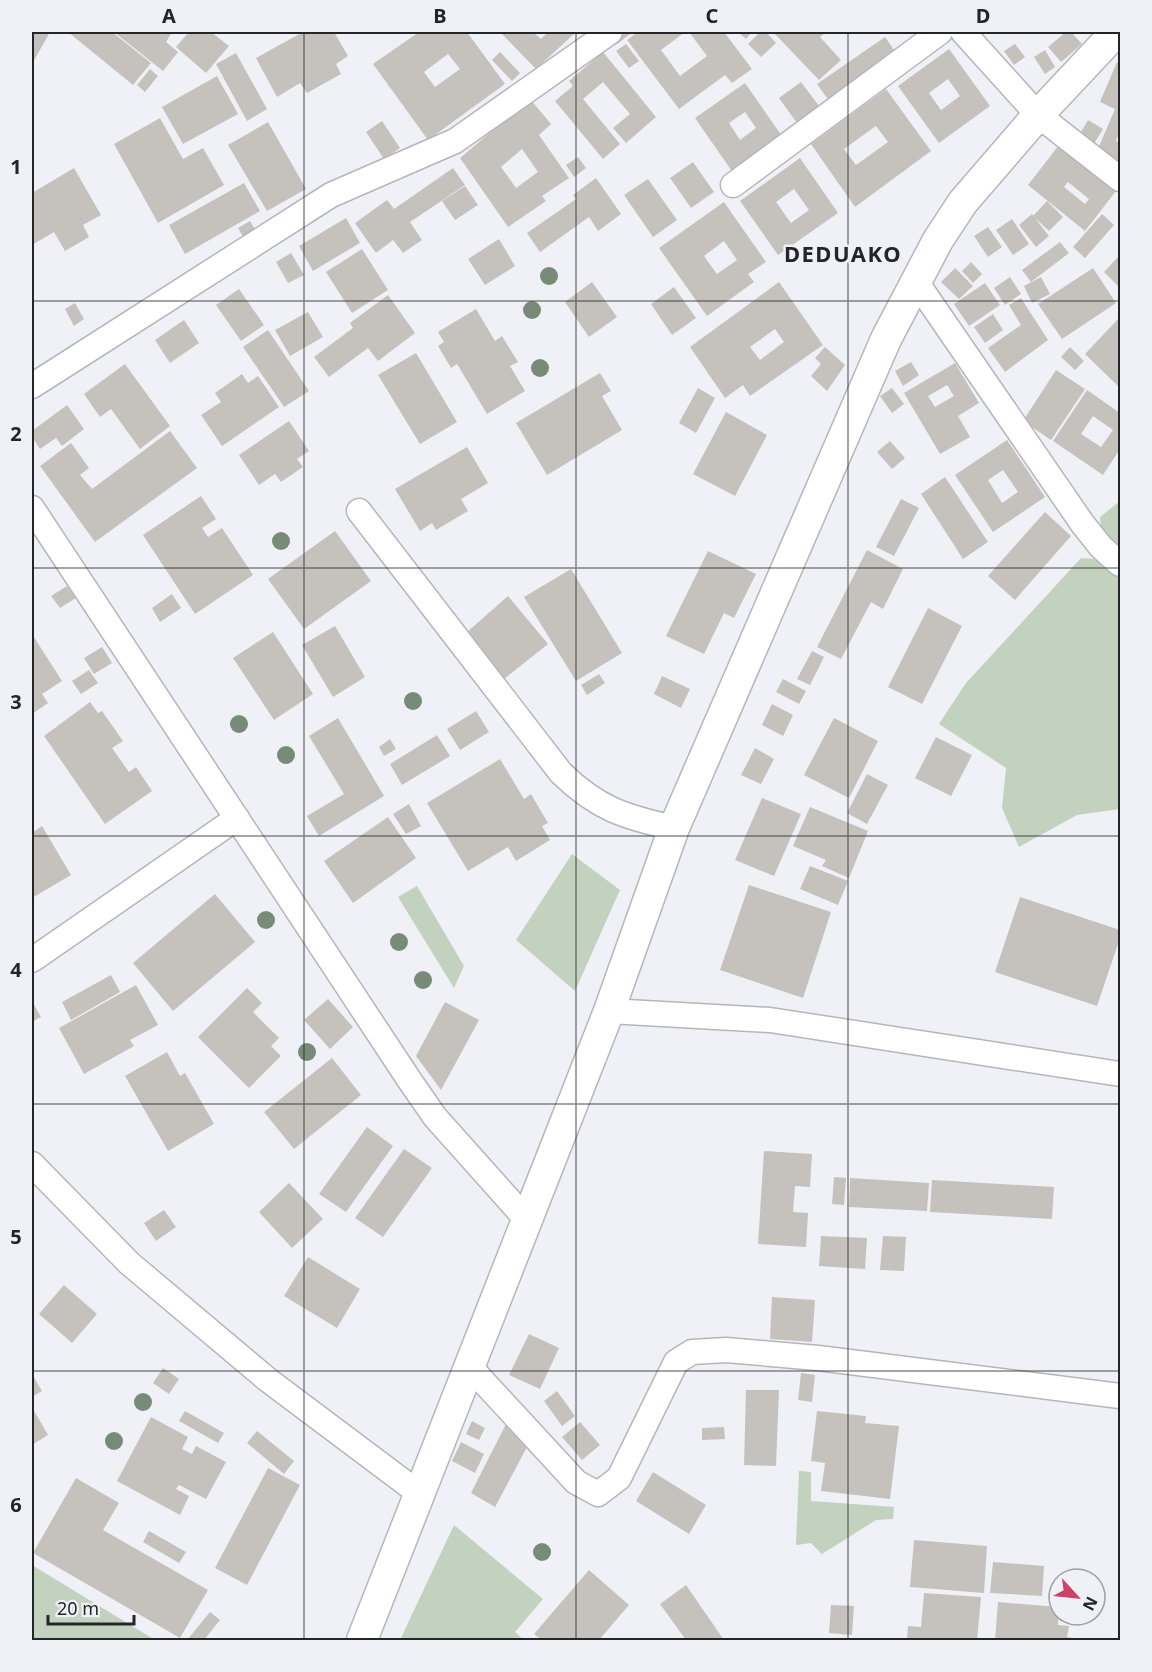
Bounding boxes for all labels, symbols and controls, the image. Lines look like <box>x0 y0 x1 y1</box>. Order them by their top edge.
text: A <box>162 2 176 29</box>
text: B <box>433 2 447 29</box>
text: C <box>706 2 719 29</box>
text: D <box>976 2 990 29</box>
text: 1 <box>10 153 22 180</box>
district label: DEDUAKO <box>784 238 902 268</box>
text: 2 <box>10 420 22 447</box>
text: 3 <box>10 688 22 715</box>
text: 4 <box>10 956 22 983</box>
text: 5 <box>10 1223 22 1250</box>
text: 6 <box>10 1491 22 1518</box>
north arrow <box>1047 1567 1107 1627</box>
scale bar <box>48 1588 134 1626</box>
text: N <box>1078 1593 1103 1615</box>
text: 20 m <box>57 1596 99 1620</box>

